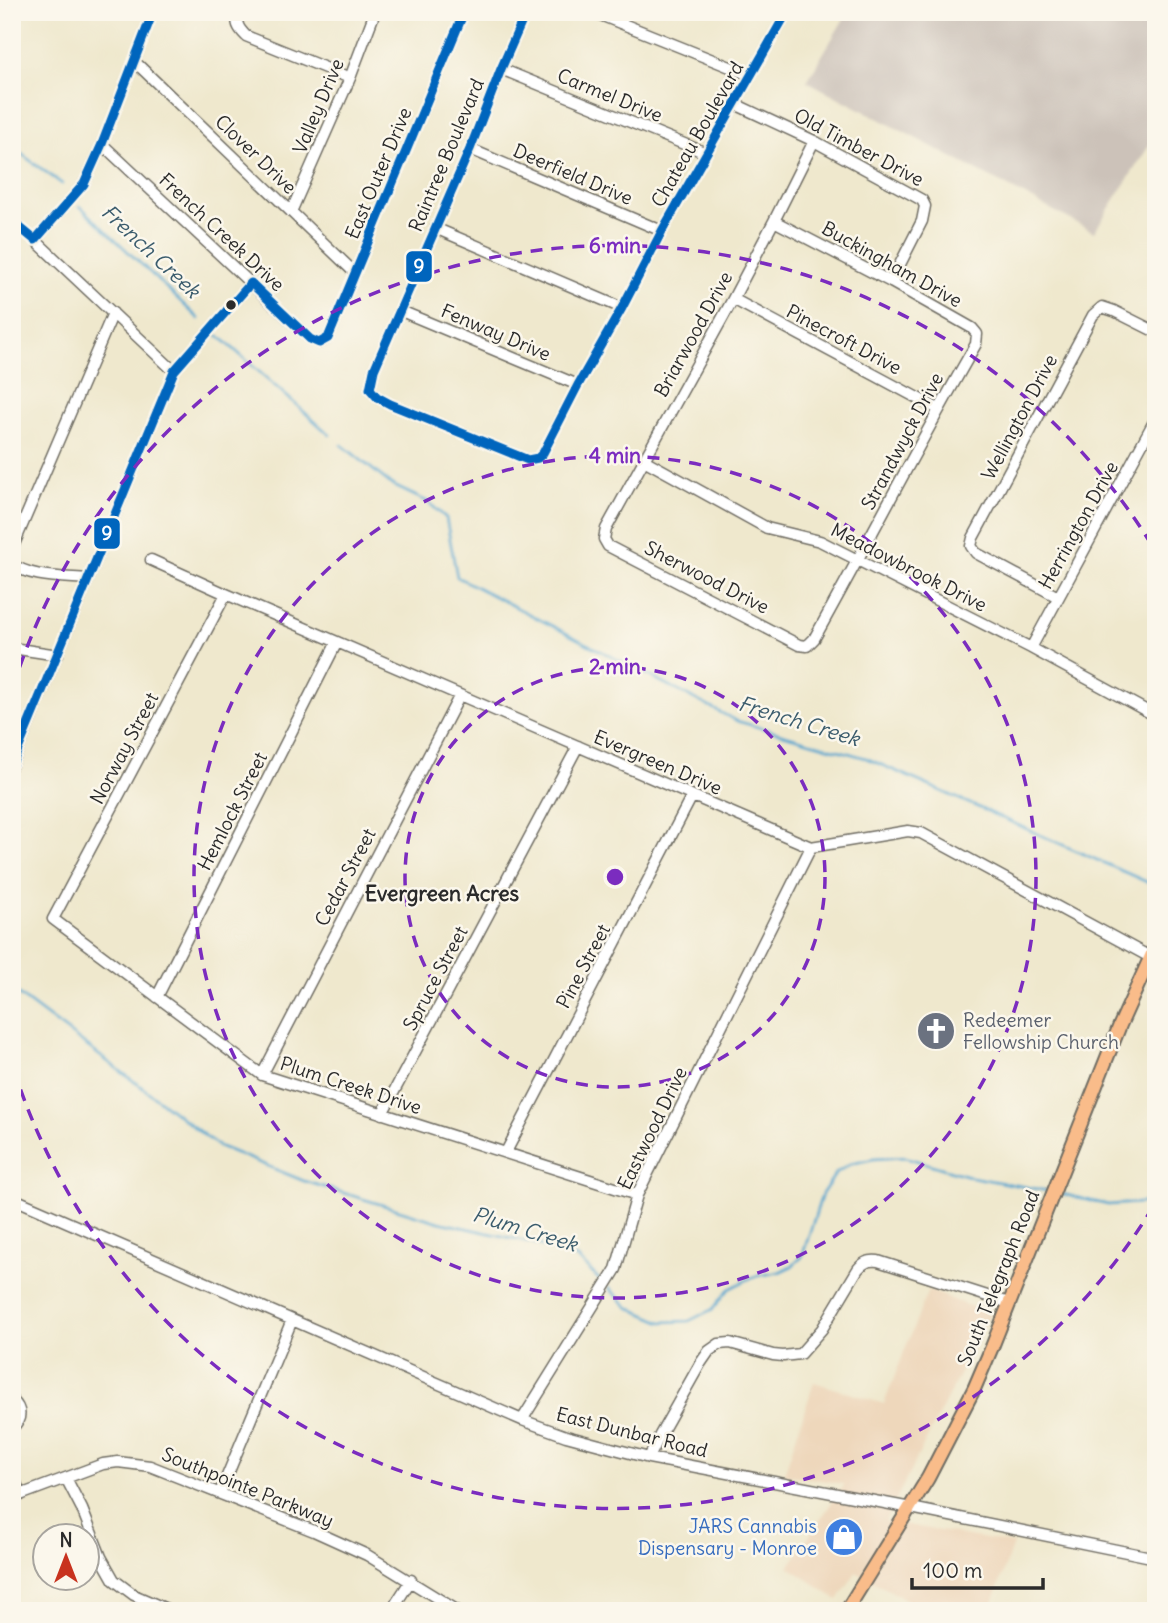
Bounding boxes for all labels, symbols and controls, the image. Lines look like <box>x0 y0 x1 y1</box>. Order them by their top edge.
street label: Valley Drive <box>287 55 349 157</box>
street label: Chateau Boulevard <box>645 57 749 211</box>
street label: Carmel Drive <box>554 63 666 127</box>
street label: Raintree Boulevard <box>403 75 489 235</box>
street label: Old Timber Drive <box>790 103 928 191</box>
street label: East Outer Drive <box>339 104 417 242</box>
street label: Clover Drive <box>210 109 302 199</box>
street label: Deerfield Drive <box>510 138 636 210</box>
street label: French Creek Drive <box>154 168 290 296</box>
water label: French Creek <box>96 198 207 304</box>
street label: Buckingham Drive <box>818 216 966 312</box>
text: 6 min <box>589 232 641 259</box>
line badge: 9 <box>405 250 433 283</box>
text: 9 <box>414 254 425 278</box>
street label: Briarwood Drive <box>649 267 737 401</box>
unlabelled marker <box>224 298 238 312</box>
street label: Fenway Drive <box>438 298 554 366</box>
street label: Pinecroft Drive <box>782 299 906 379</box>
street label: Wellington Drive <box>976 350 1062 484</box>
street label: Strandwyck Drive <box>856 368 948 514</box>
text: 4 min <box>589 442 641 469</box>
street label: Herrington Drive <box>1033 457 1123 593</box>
line badge: 9 <box>93 517 121 550</box>
street label: Meadowbrook Drive <box>827 517 991 617</box>
text: 9 <box>102 521 113 545</box>
street label: Sherwood Drive <box>641 535 773 619</box>
text: 2 min <box>589 653 641 680</box>
street label: Norway Street <box>85 688 163 808</box>
water label: French Creek <box>735 690 864 753</box>
street label: Evergreen Drive <box>590 724 726 800</box>
street label: Hemlock Street <box>192 748 272 874</box>
street label: Cedar Street <box>309 824 381 930</box>
centre of rings <box>603 865 627 889</box>
district label: Evergreen Acres <box>365 880 520 907</box>
street label: Pine Street <box>551 920 615 1012</box>
street label: Spruce Street <box>397 922 473 1034</box>
place label: Redeemer Fellowship Church <box>963 1008 1119 1054</box>
church icon: Redeemer Fellowship Church <box>915 1010 957 1052</box>
street label: Plum Creek Drive <box>277 1051 425 1119</box>
street label: Eastwood Drive <box>612 1063 692 1193</box>
street label: South Telegraph Road <box>952 1187 1044 1369</box>
water label: Plum Creek <box>469 1200 582 1258</box>
street label: East Dunbar Road <box>554 1402 710 1462</box>
street label: Southpointe Parkway <box>159 1442 337 1532</box>
place label: JARS Cannabis Dispensary - Monroe <box>638 1514 817 1560</box>
shop icon: JARS Cannabis Dispensary - Monroe <box>823 1516 865 1558</box>
north arrow <box>32 1522 102 1592</box>
text: N <box>59 1528 73 1552</box>
scale bar <box>912 1546 1044 1590</box>
text: 100 m <box>923 1557 982 1584</box>

